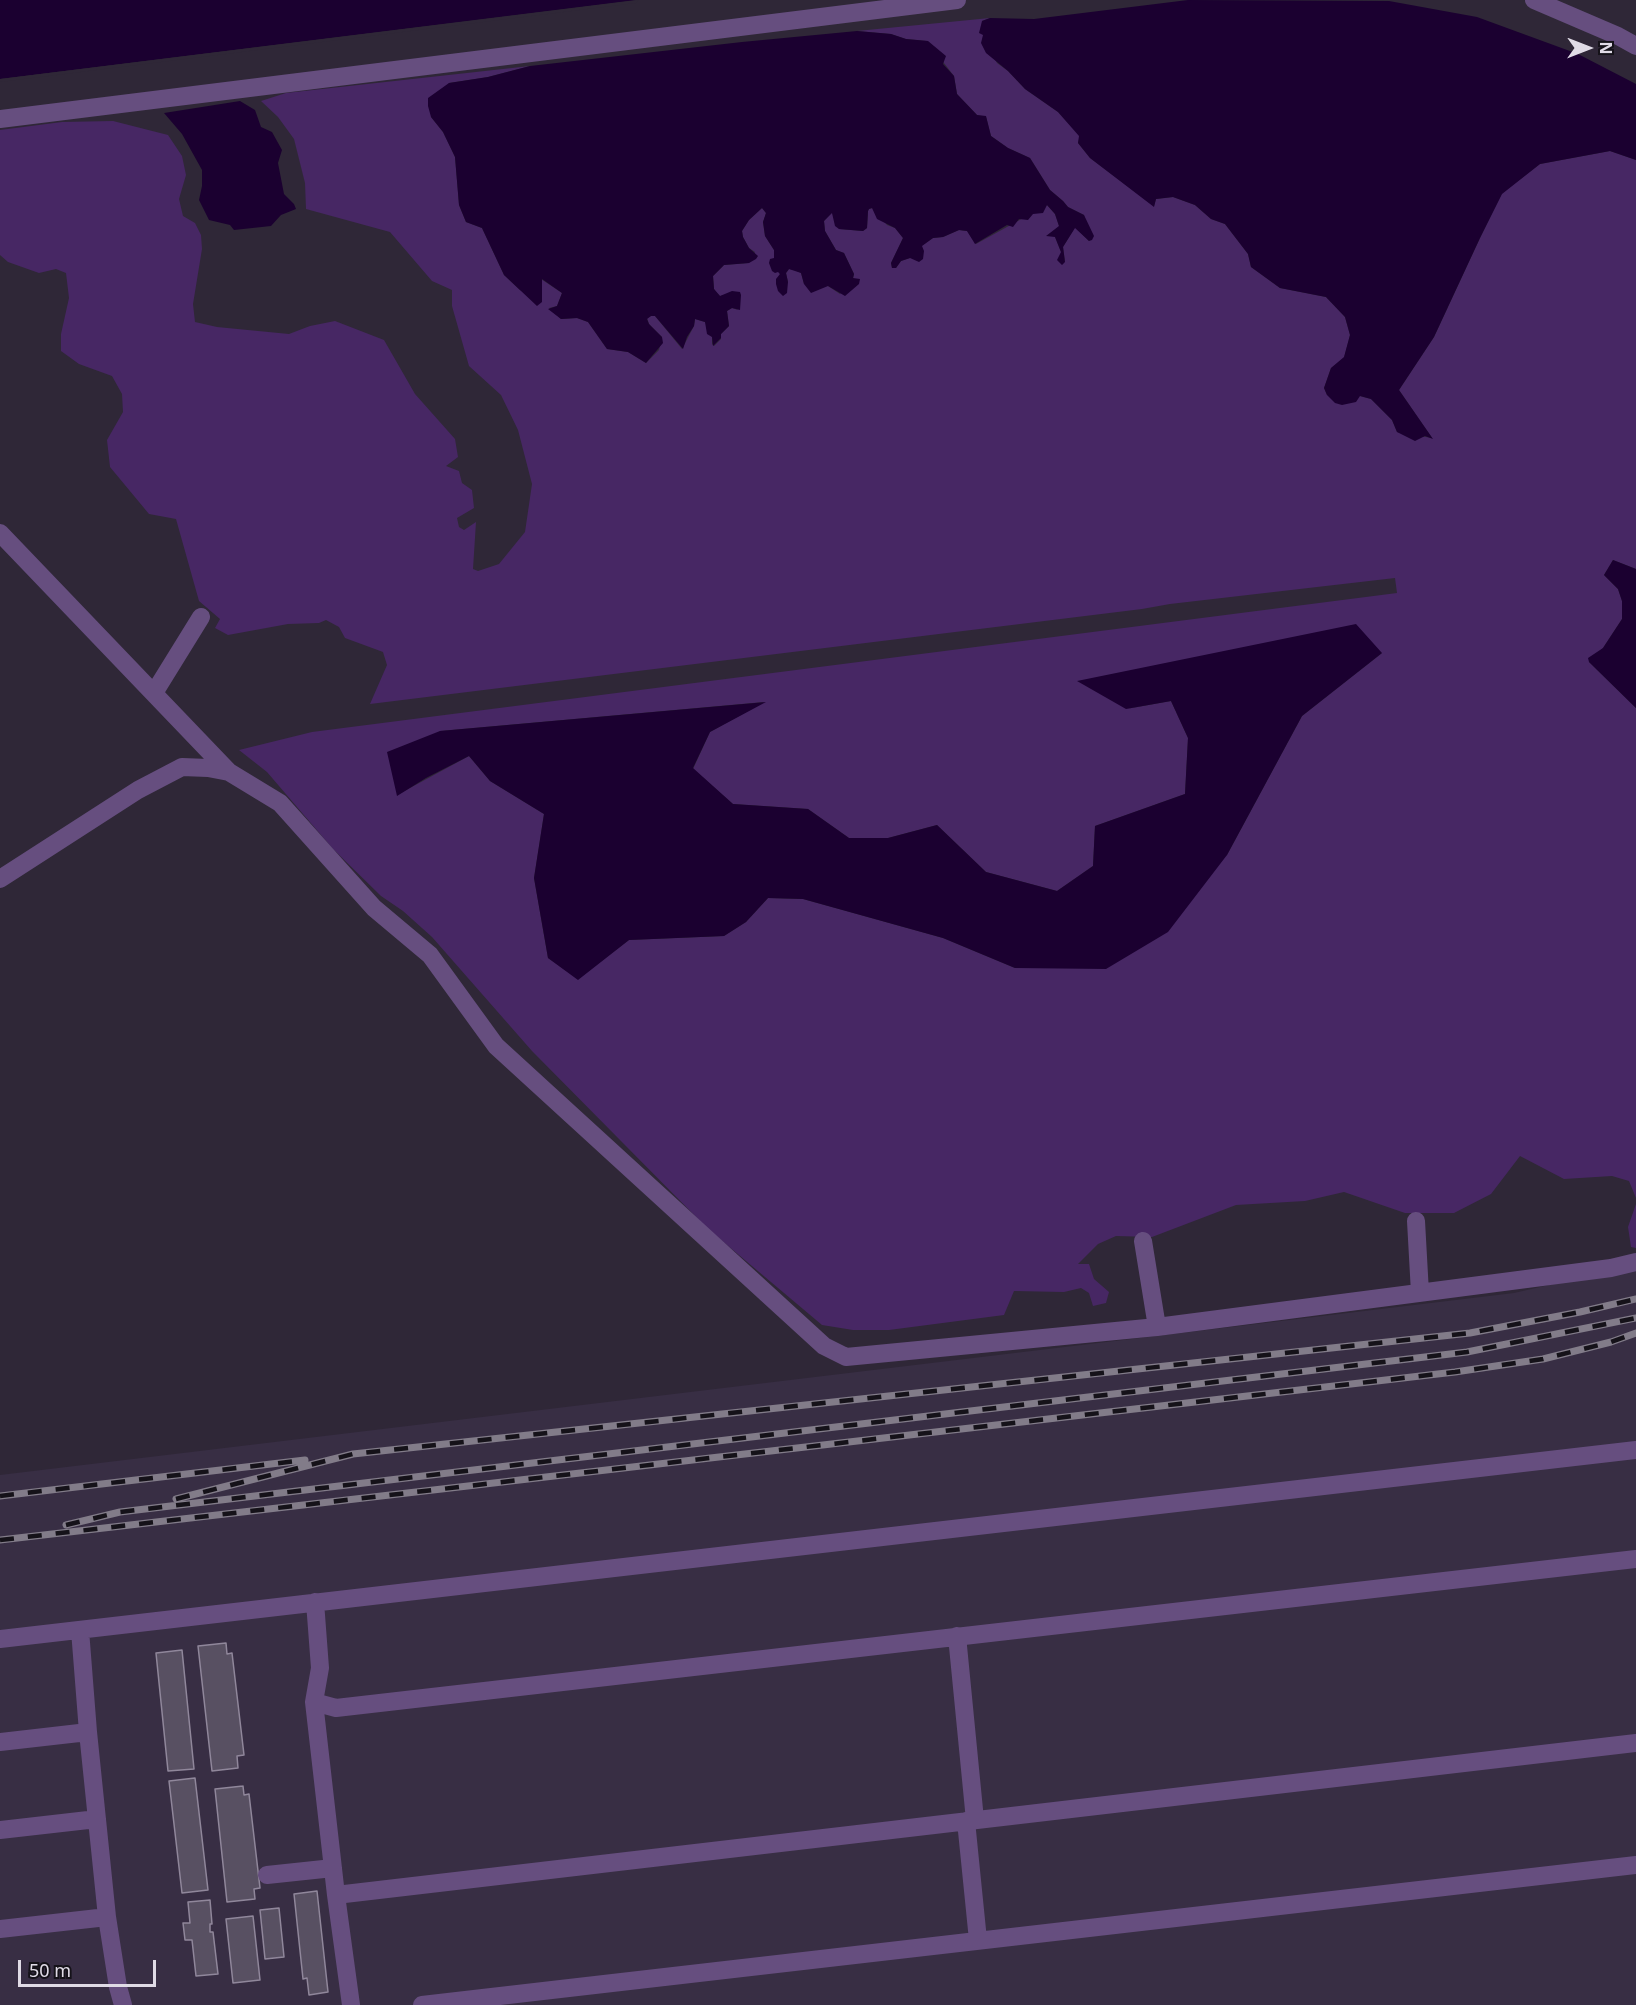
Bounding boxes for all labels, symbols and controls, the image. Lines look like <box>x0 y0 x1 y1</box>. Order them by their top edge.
north arrow <box>1558 18 1618 78</box>
text: N <box>1595 41 1617 55</box>
scale bar <box>21 1948 159 1986</box>
text: 50 m <box>29 1958 71 1982</box>

